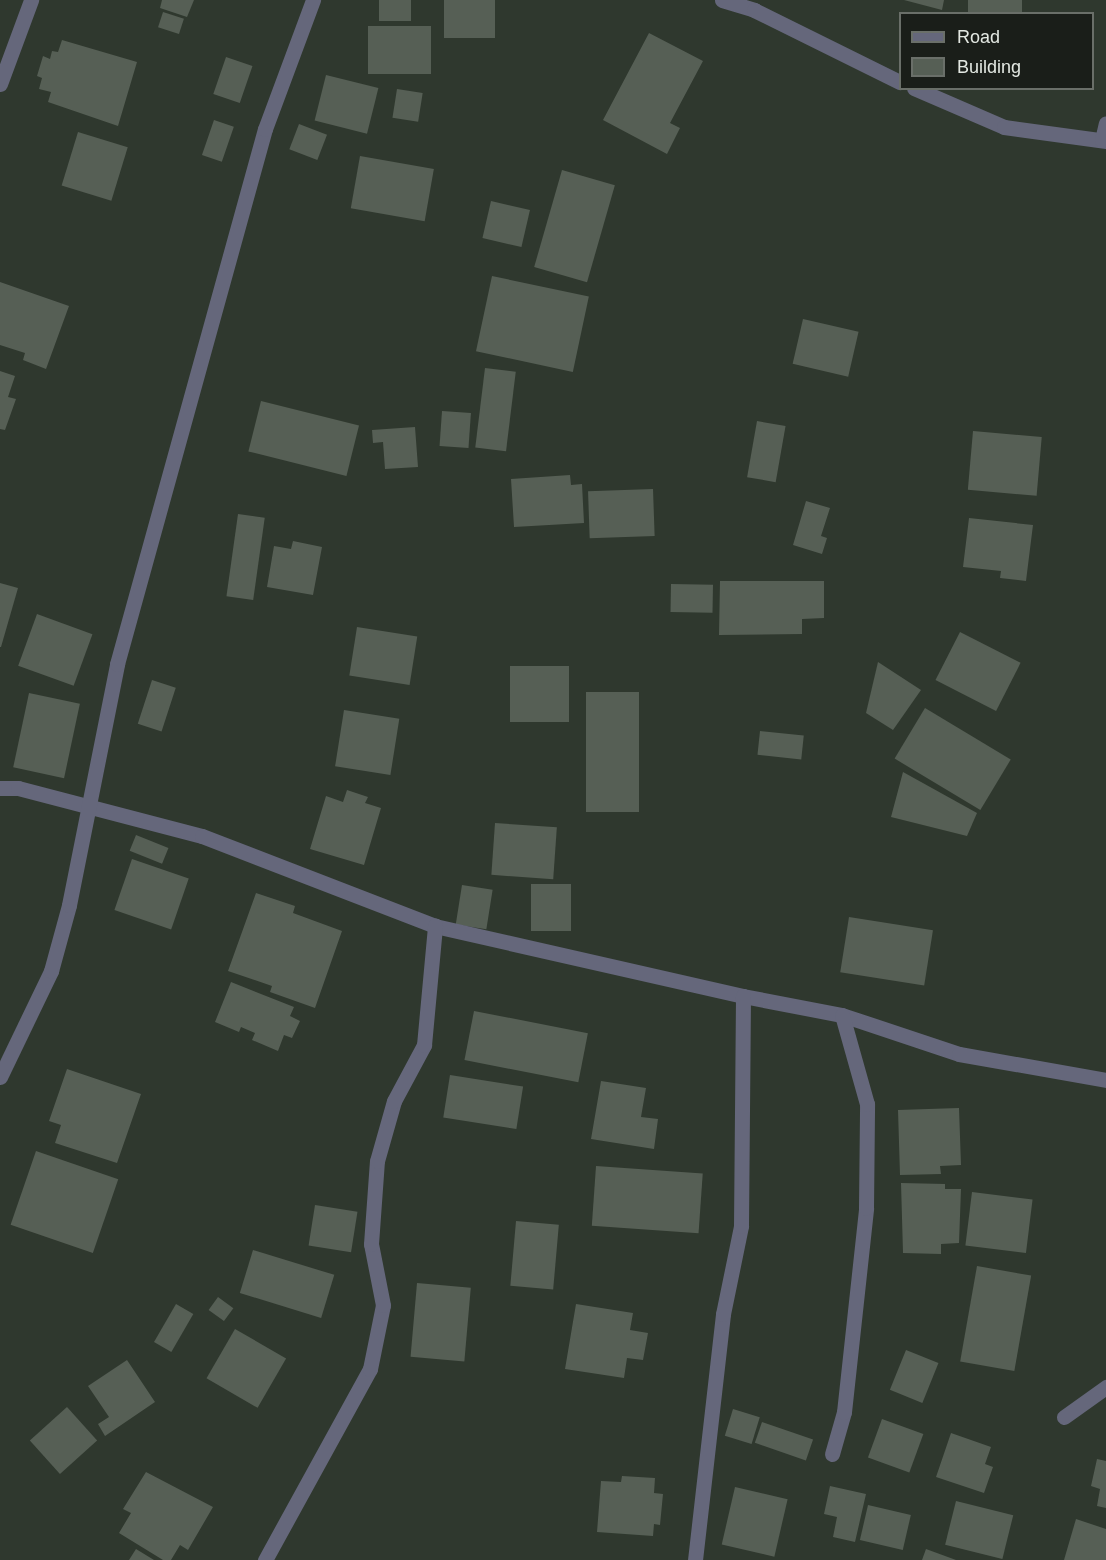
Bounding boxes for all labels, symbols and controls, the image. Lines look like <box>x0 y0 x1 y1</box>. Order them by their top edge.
legend <box>899 12 1094 90</box>
text: Road <box>957 27 1000 47</box>
text: Building <box>957 57 1021 77</box>

